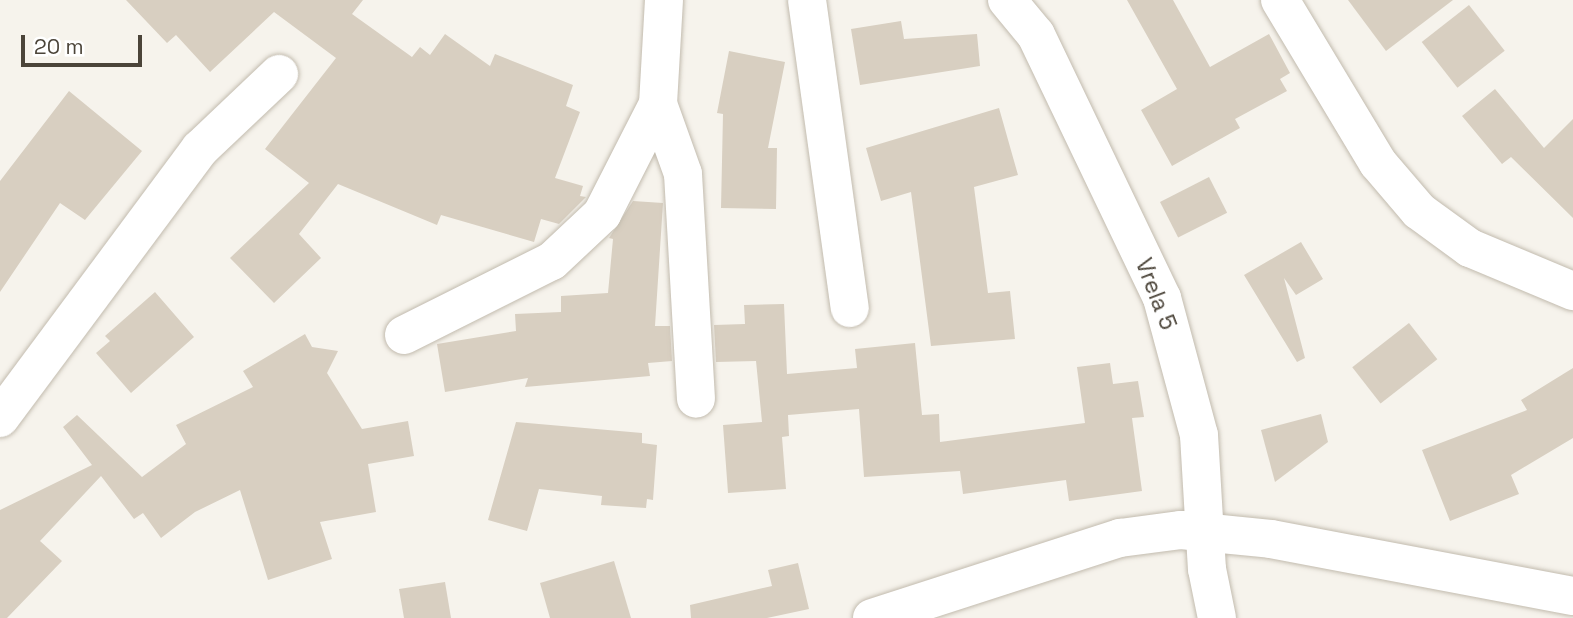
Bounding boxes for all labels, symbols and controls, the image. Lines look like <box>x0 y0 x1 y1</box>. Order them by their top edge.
scale bar <box>24 21 145 65</box>
text: 20 m <box>34 33 84 60</box>
street label: Vrela 5 <box>1130 254 1182 334</box>

